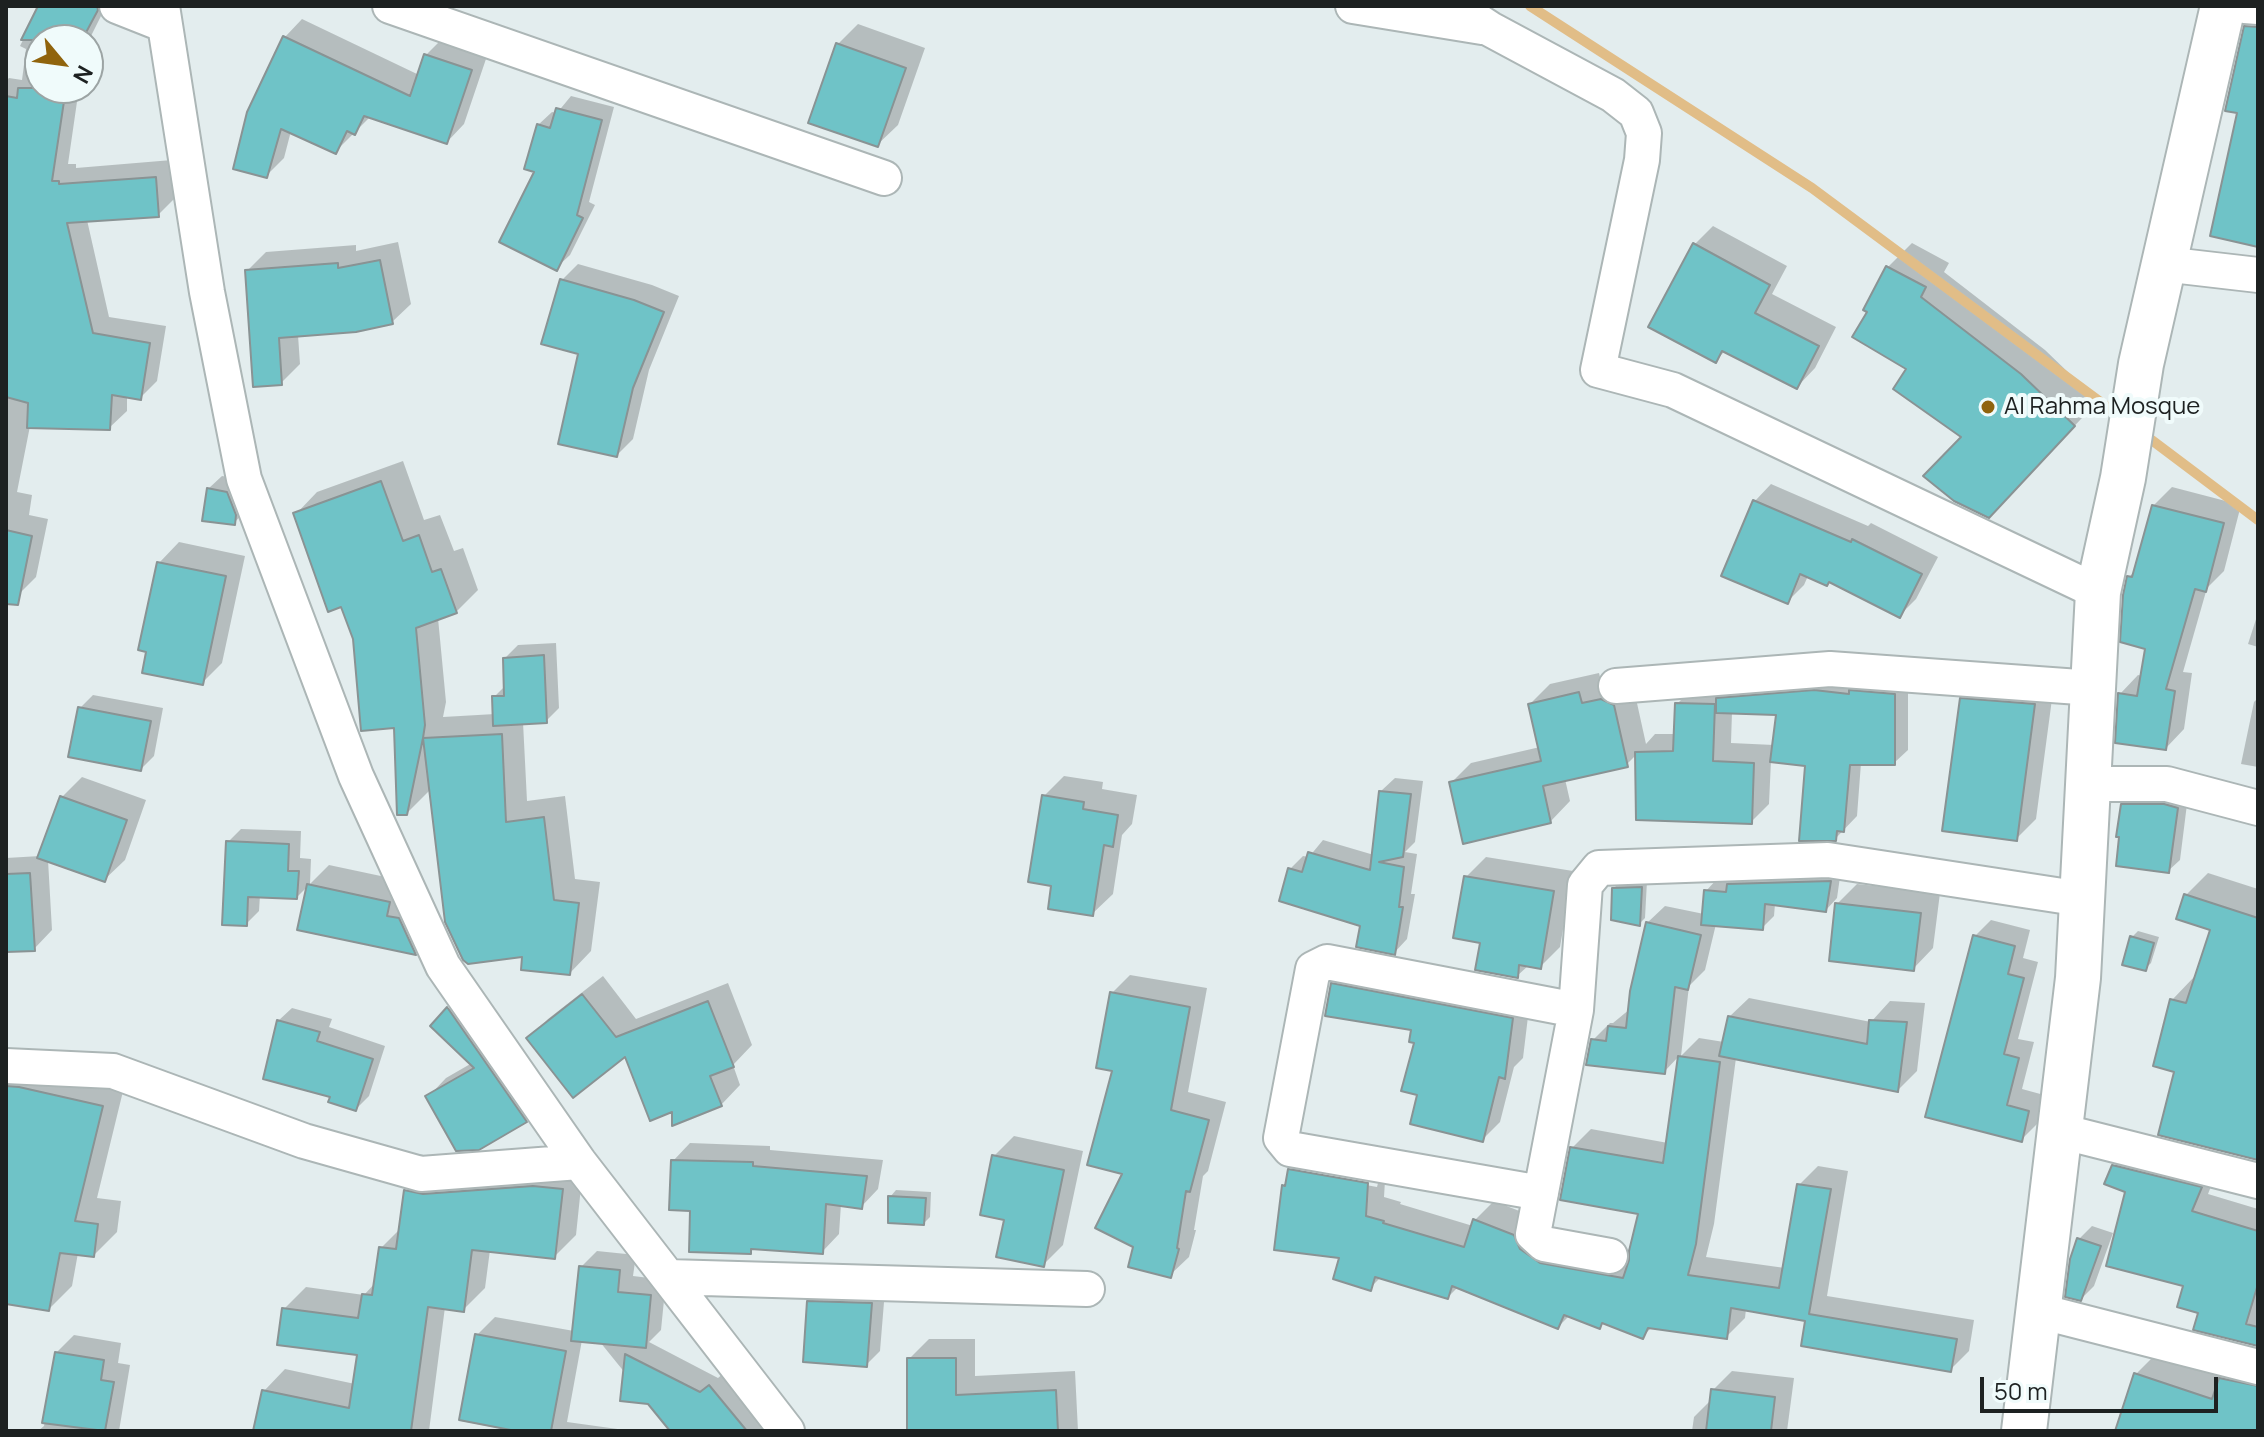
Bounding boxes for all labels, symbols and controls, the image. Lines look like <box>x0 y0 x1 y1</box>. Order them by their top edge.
north arrow <box>24 24 104 104</box>
text: N <box>66 60 100 89</box>
place label: Al Rahma Mosque <box>2004 393 2200 421</box>
marker: Al Rahma Mosque <box>1979 398 1997 416</box>
scale bar <box>1984 1361 2222 1411</box>
text: 50 m <box>1994 1374 2048 1407</box>

